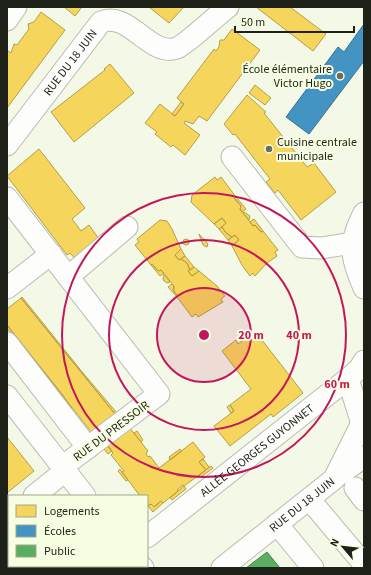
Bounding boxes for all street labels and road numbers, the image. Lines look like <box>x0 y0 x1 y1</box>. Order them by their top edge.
street label: RUE DU 18 JUIN <box>40 26 101 99</box>
street label: RUE DU PRESSOIR <box>70 397 153 466</box>
street label: ALLÉE GEORGES GUYONNET <box>197 400 318 501</box>
street label: RUE DU 18 JUIN <box>266 474 339 536</box>

